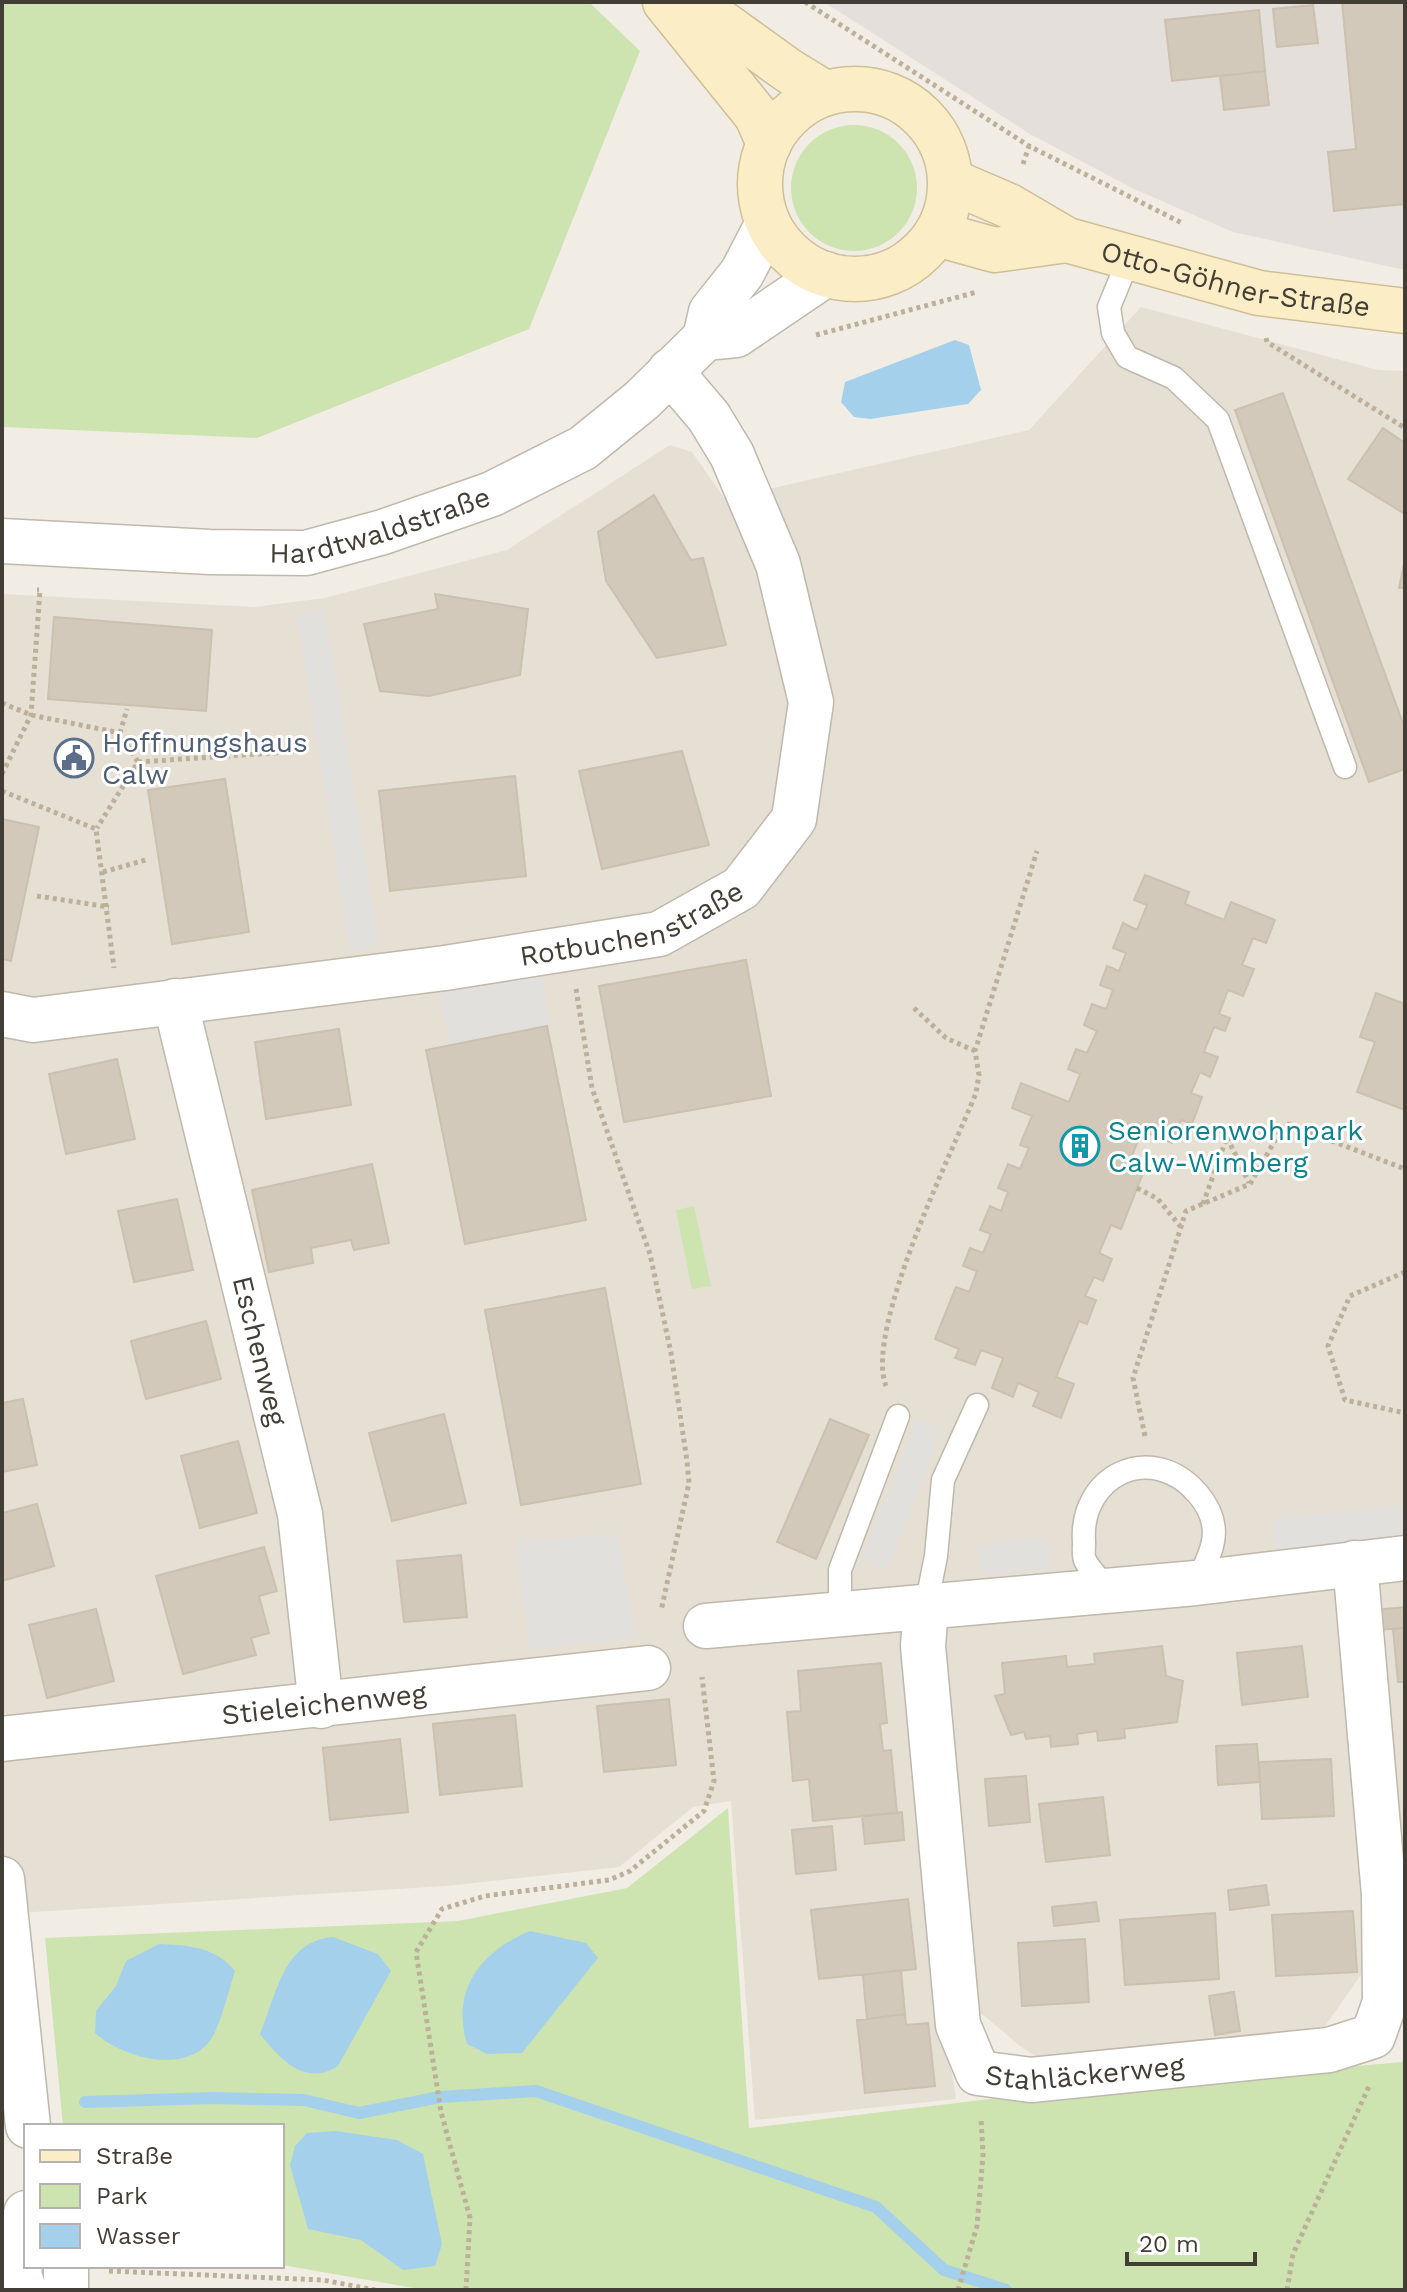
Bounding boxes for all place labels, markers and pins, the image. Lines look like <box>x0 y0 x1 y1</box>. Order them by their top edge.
place label: Hoffnungshaus Calw <box>102 726 308 791</box>
public building icon: Hoffnungshaus Calw <box>53 737 95 779</box>
place label: Seniorenwohnpark Calw-Wimberg <box>1108 1114 1363 1179</box>
building icon: Seniorenwohnpark Calw-Wimberg <box>1059 1125 1101 1167</box>

